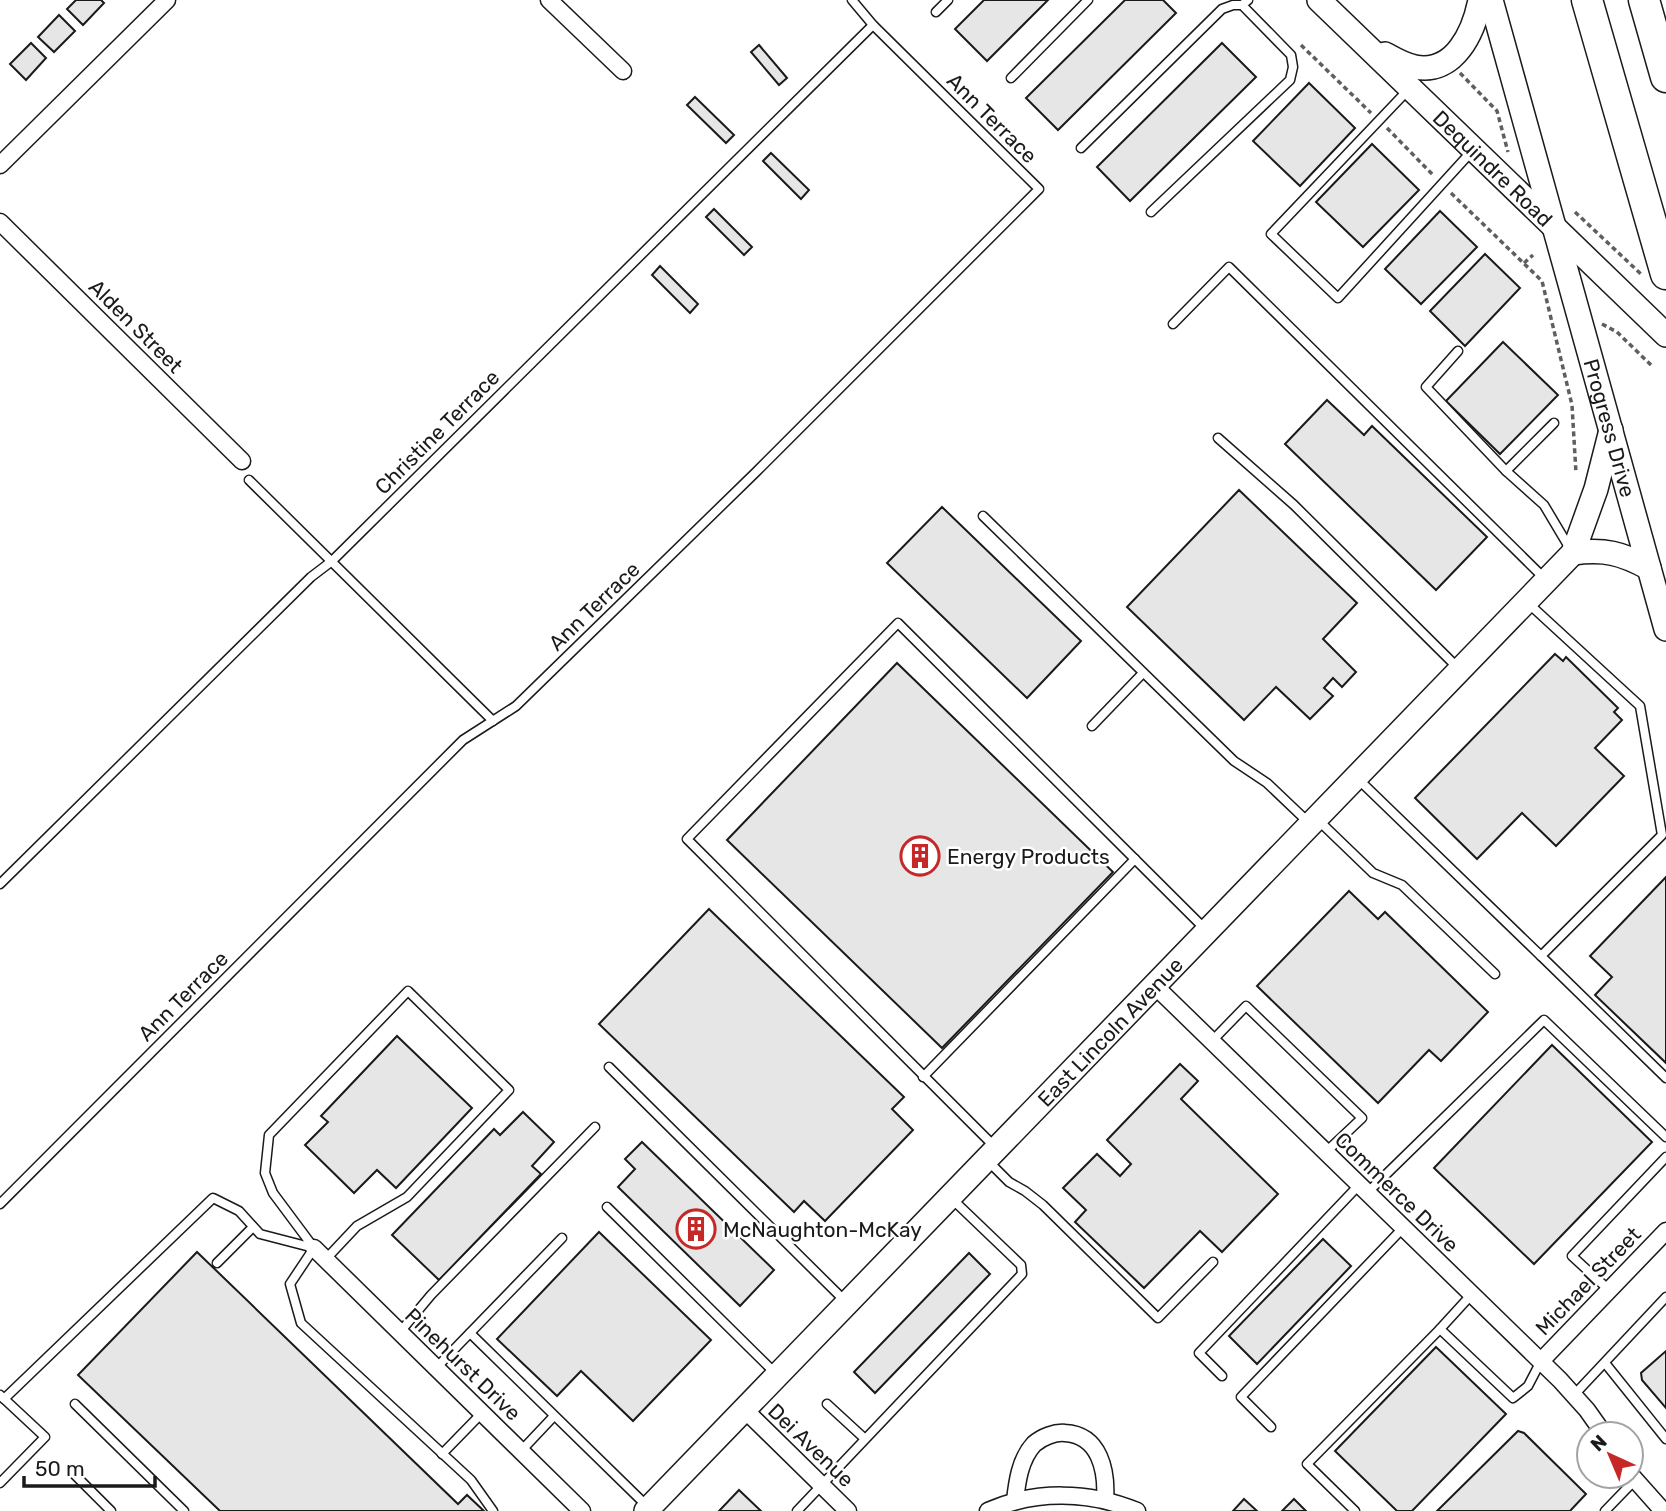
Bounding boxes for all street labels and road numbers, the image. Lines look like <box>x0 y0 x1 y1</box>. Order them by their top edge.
street label: Ann Terrace <box>942 68 1042 168</box>
street label: Dequindre Road <box>1428 105 1558 231</box>
street label: Alden Street <box>84 274 188 378</box>
street label: Progress Drive <box>1579 356 1641 500</box>
street label: Christine Terrace <box>370 365 504 499</box>
street label: Ann Terrace <box>543 556 645 656</box>
street label: Ann Terrace <box>133 946 233 1046</box>
street label: East Lincoln Avenue <box>1032 952 1188 1111</box>
street label: Commerce Drive <box>1330 1127 1464 1257</box>
street label: Michael Street <box>1530 1222 1646 1340</box>
street label: Pinehurst Drive <box>400 1303 526 1425</box>
street label: Dei Avenue <box>763 1398 859 1492</box>

